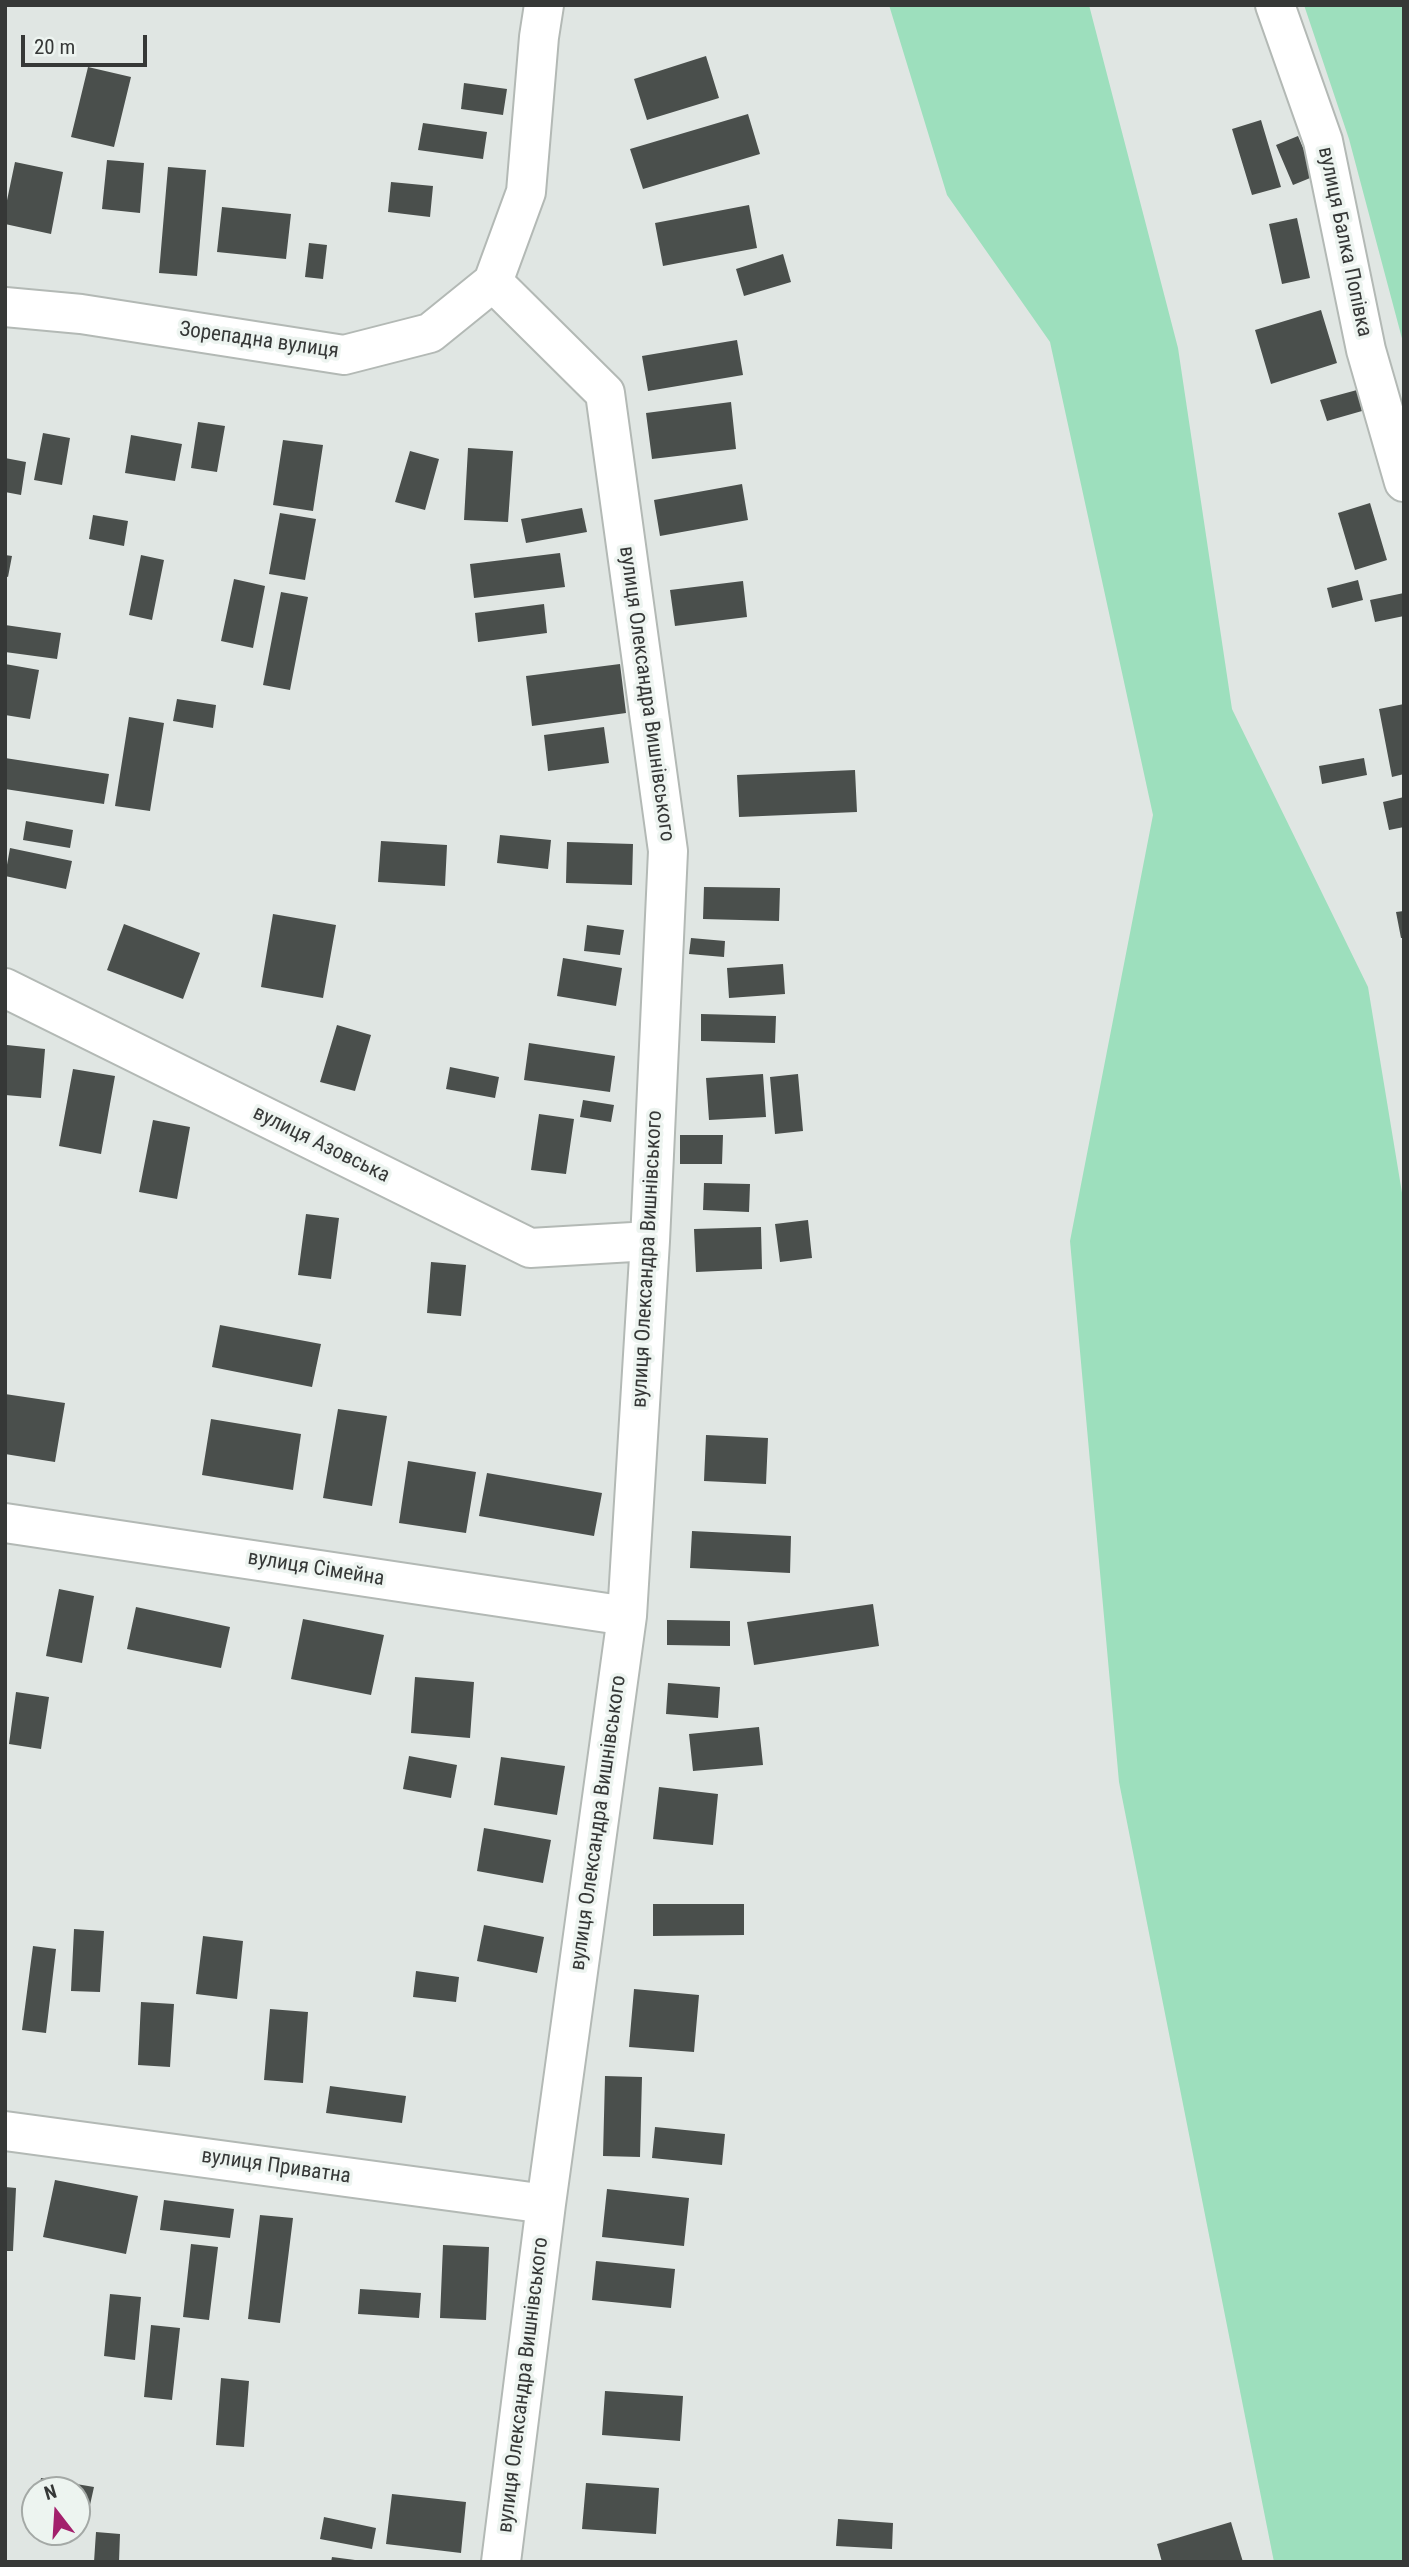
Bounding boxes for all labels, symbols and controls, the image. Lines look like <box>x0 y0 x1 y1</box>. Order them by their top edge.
scale bar <box>24 21 150 65</box>
text: 20 m <box>34 35 75 59</box>
street label: вулиця Балка Попівка <box>1312 145 1376 339</box>
street label: Зорепадна вулиця <box>178 317 340 365</box>
street label: вулиця Олександра Вишнівського <box>613 545 679 843</box>
street label: вулиця Азовська <box>249 1101 393 1189</box>
street label: вулиця Олександра Вишнівського <box>628 1110 668 1408</box>
street label: вулиця Сімейна <box>246 1546 386 1592</box>
street label: вулиця Олександра Вишнівського <box>566 1674 632 1972</box>
street label: вулиця Приватна <box>200 2144 352 2190</box>
street label: вулиця Олександра Вишнівського <box>493 2236 555 2534</box>
north arrow <box>21 2476 91 2546</box>
text: N <box>41 2480 59 2505</box>

